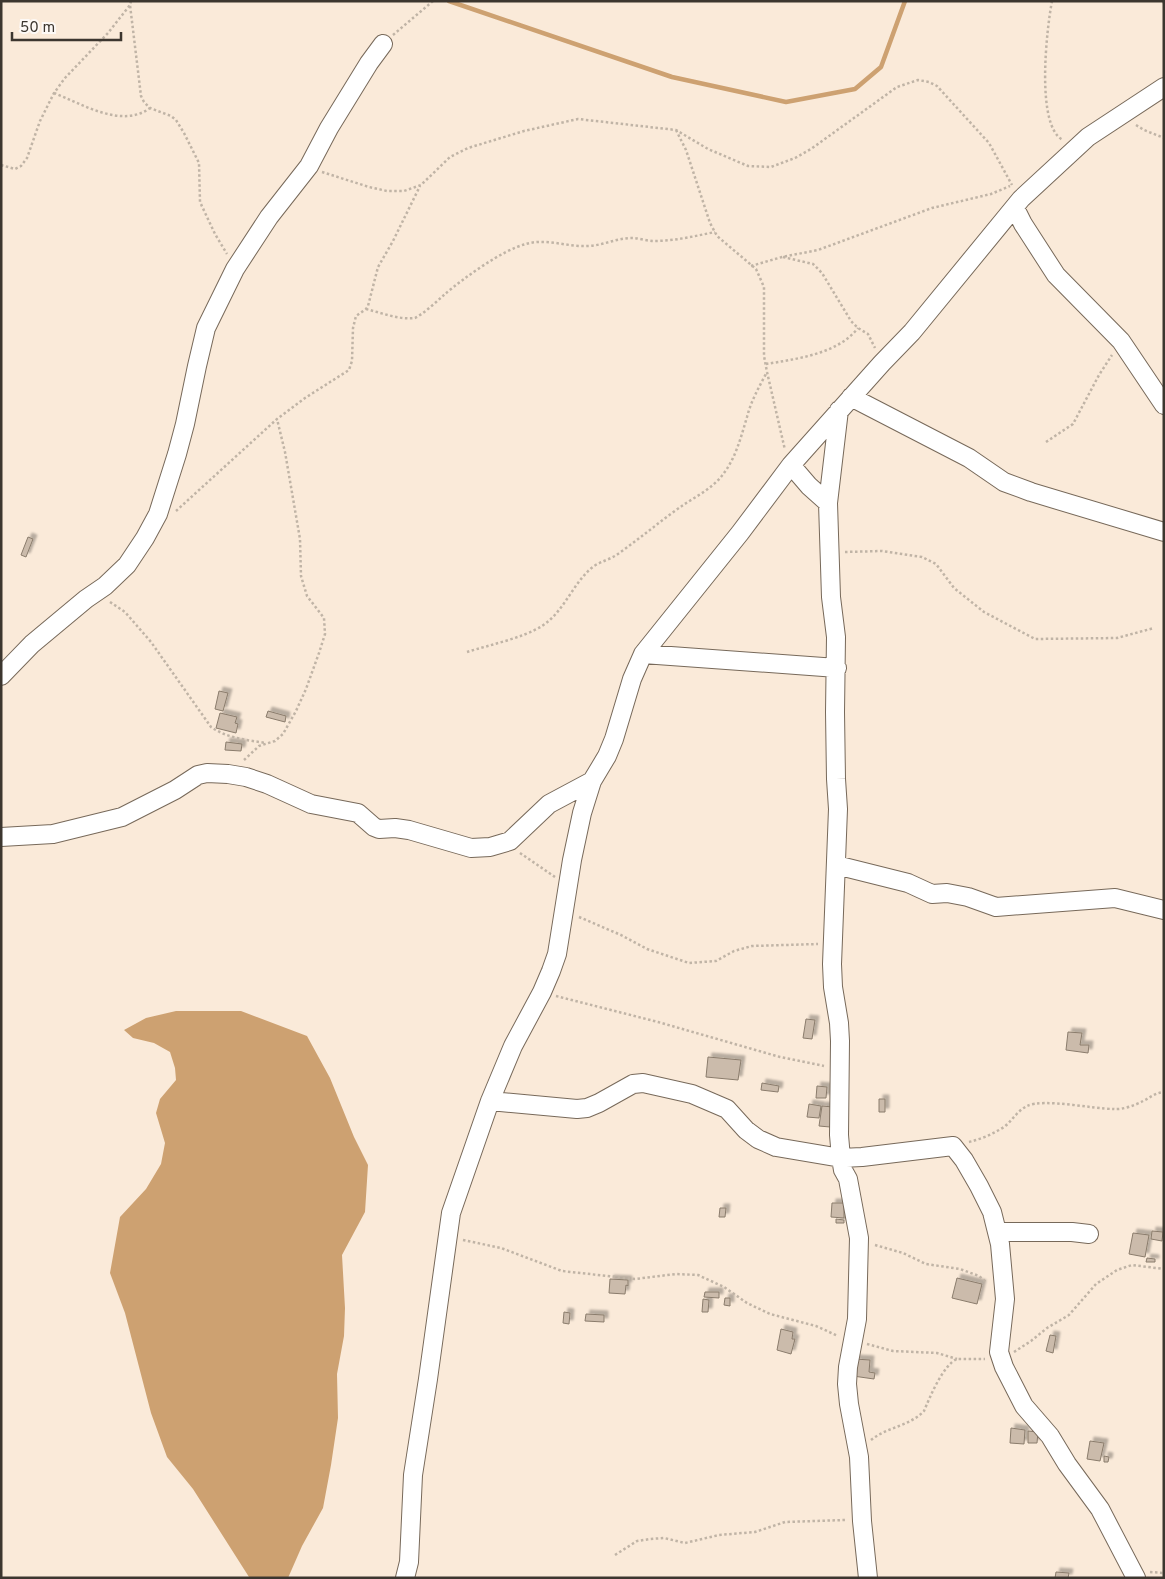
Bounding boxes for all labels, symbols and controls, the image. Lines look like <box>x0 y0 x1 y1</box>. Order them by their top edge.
scale bar <box>12 10 121 42</box>
text: 50 m <box>20 19 55 38</box>

